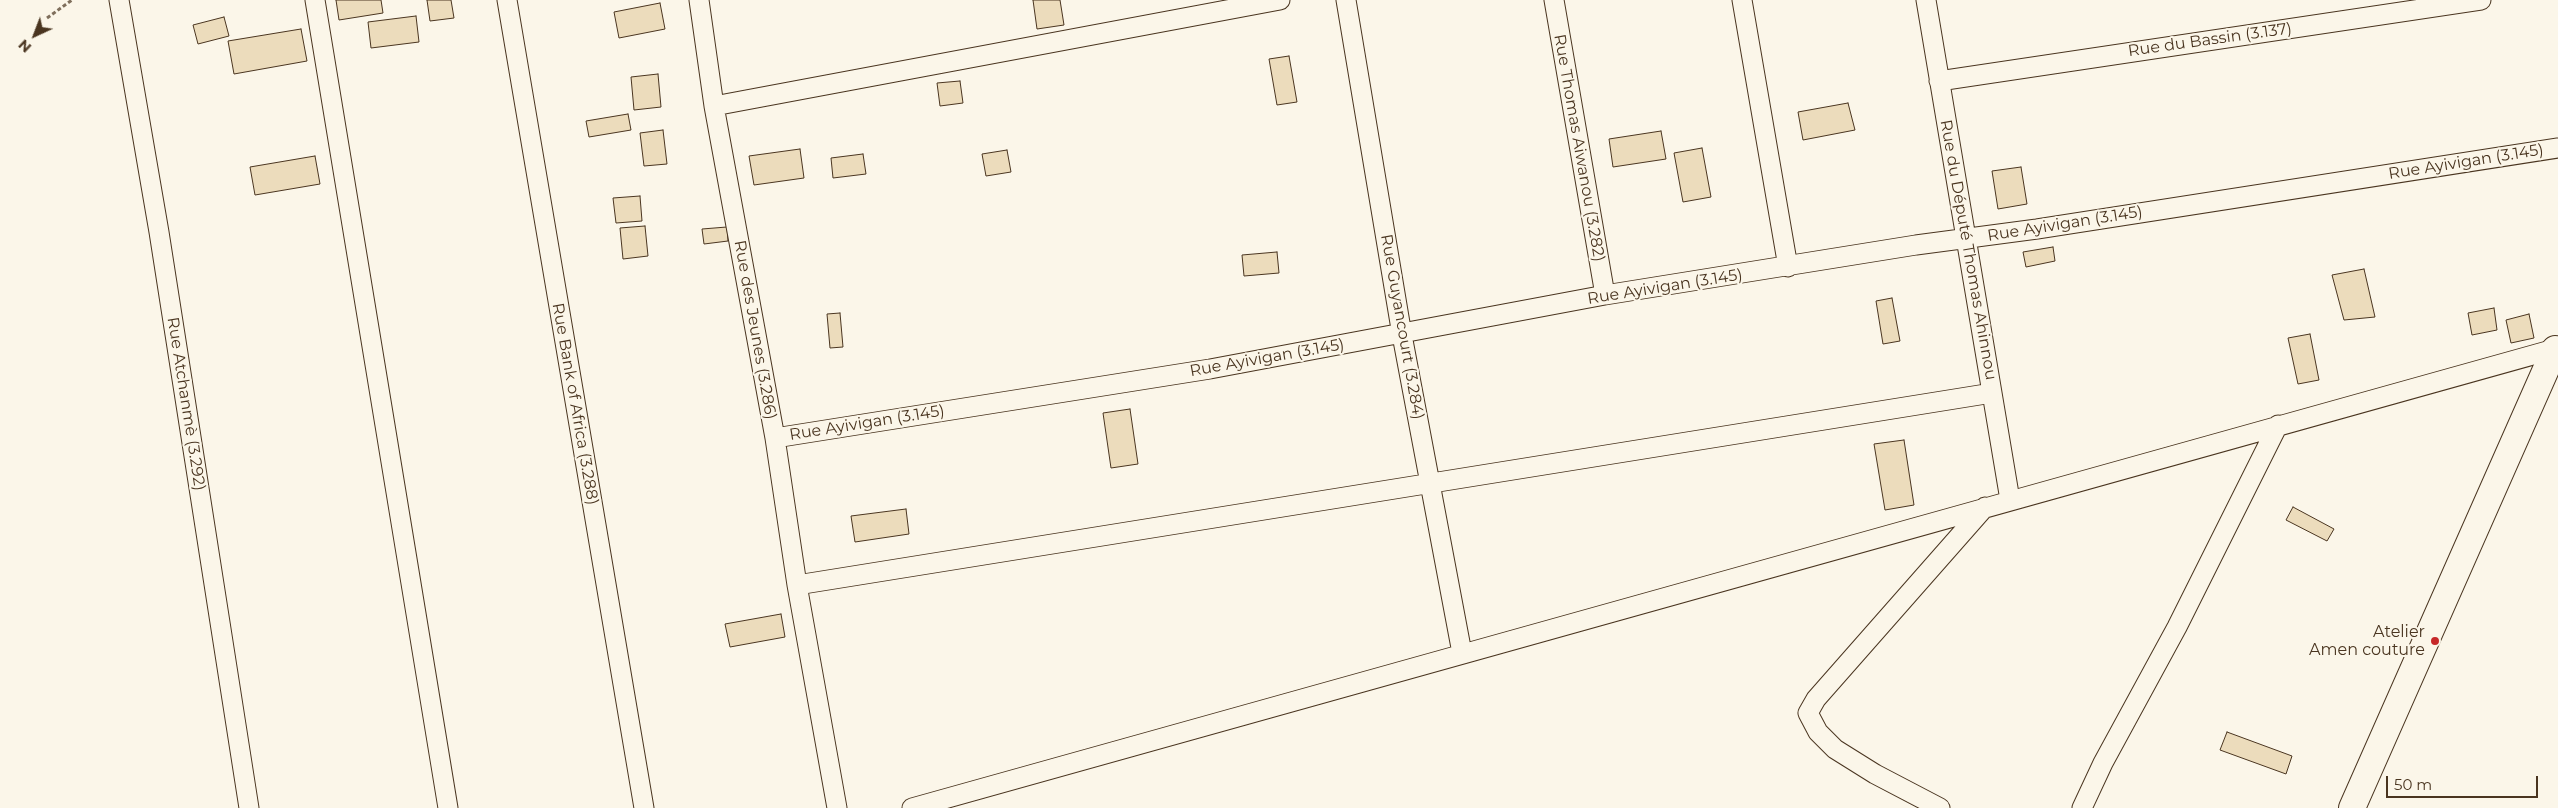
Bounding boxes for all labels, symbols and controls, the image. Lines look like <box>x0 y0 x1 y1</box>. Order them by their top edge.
north arrow <box>10 10 60 60</box>
street label: Rue du Bassin (3.137) <box>2127 19 2293 61</box>
street label: Rue Thomas Aiwanou (3.282) <box>1550 33 1608 263</box>
text: N <box>14 36 35 56</box>
street label: Rue du Député Thomas Ahinnou <box>1936 118 2000 382</box>
street label: Rue Ayivigan (3.145) <box>2387 140 2545 184</box>
street label: Rue Ayivigan (3.145) <box>1986 202 2144 246</box>
street label: Rue Guyancourt (3.284) <box>1376 233 1428 421</box>
street label: Rue des Jeunes (3.286) <box>730 239 780 421</box>
street label: Rue Ayivigan (3.145) <box>1586 265 1744 309</box>
street label: Rue Bank of Africa (3.288) <box>548 302 602 506</box>
street label: Rue Atchanmè (3.292) <box>163 316 209 492</box>
street label: Rue Ayivigan (3.145) <box>1188 335 1346 381</box>
street label: Rue Ayivigan (3.145) <box>788 401 946 445</box>
place label: Atelier Amen couture <box>2309 622 2425 660</box>
marker: Atelier Amen couture <box>2429 635 2441 647</box>
scale bar <box>2388 766 2540 798</box>
text: 50 m <box>2394 775 2432 794</box>

